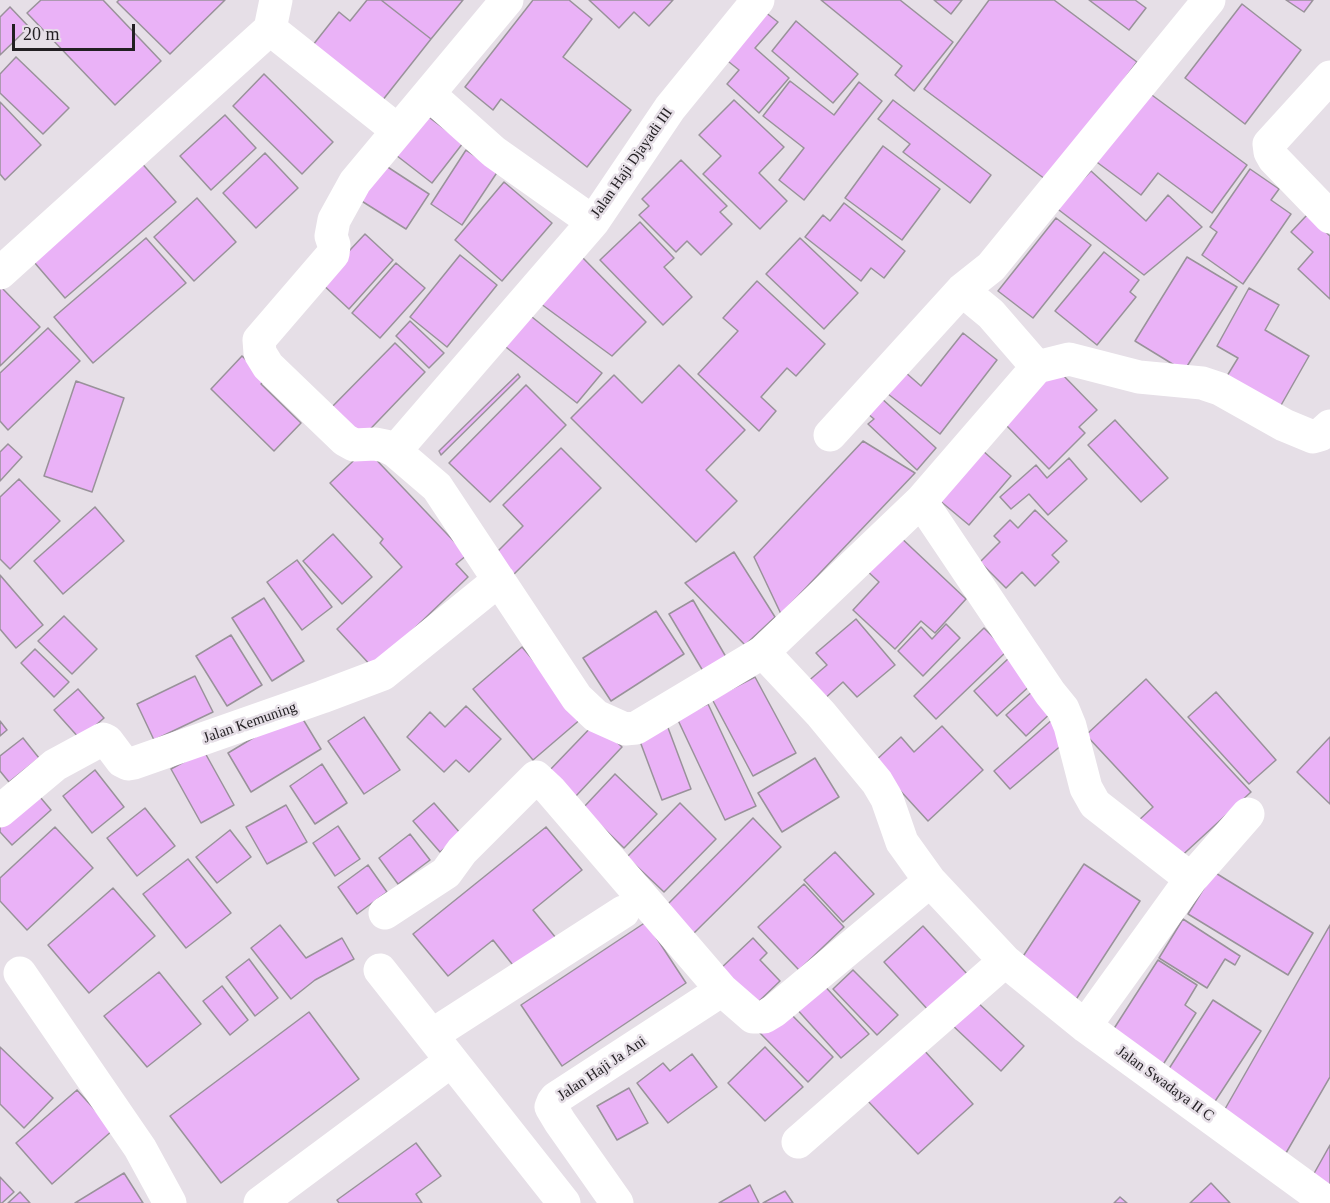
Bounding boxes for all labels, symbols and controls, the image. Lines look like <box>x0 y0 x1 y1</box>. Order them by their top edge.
scale bar <box>15 12 138 50</box>
text: 20 m <box>23 24 60 44</box>
street label: Jalan Haji Djayadi III <box>587 104 677 222</box>
street label: Jalan Kemuning <box>201 699 299 747</box>
street label: Jalan Haji Ja Ani <box>554 1033 650 1105</box>
street label: Jalan Swadaya II C <box>1113 1043 1217 1125</box>

